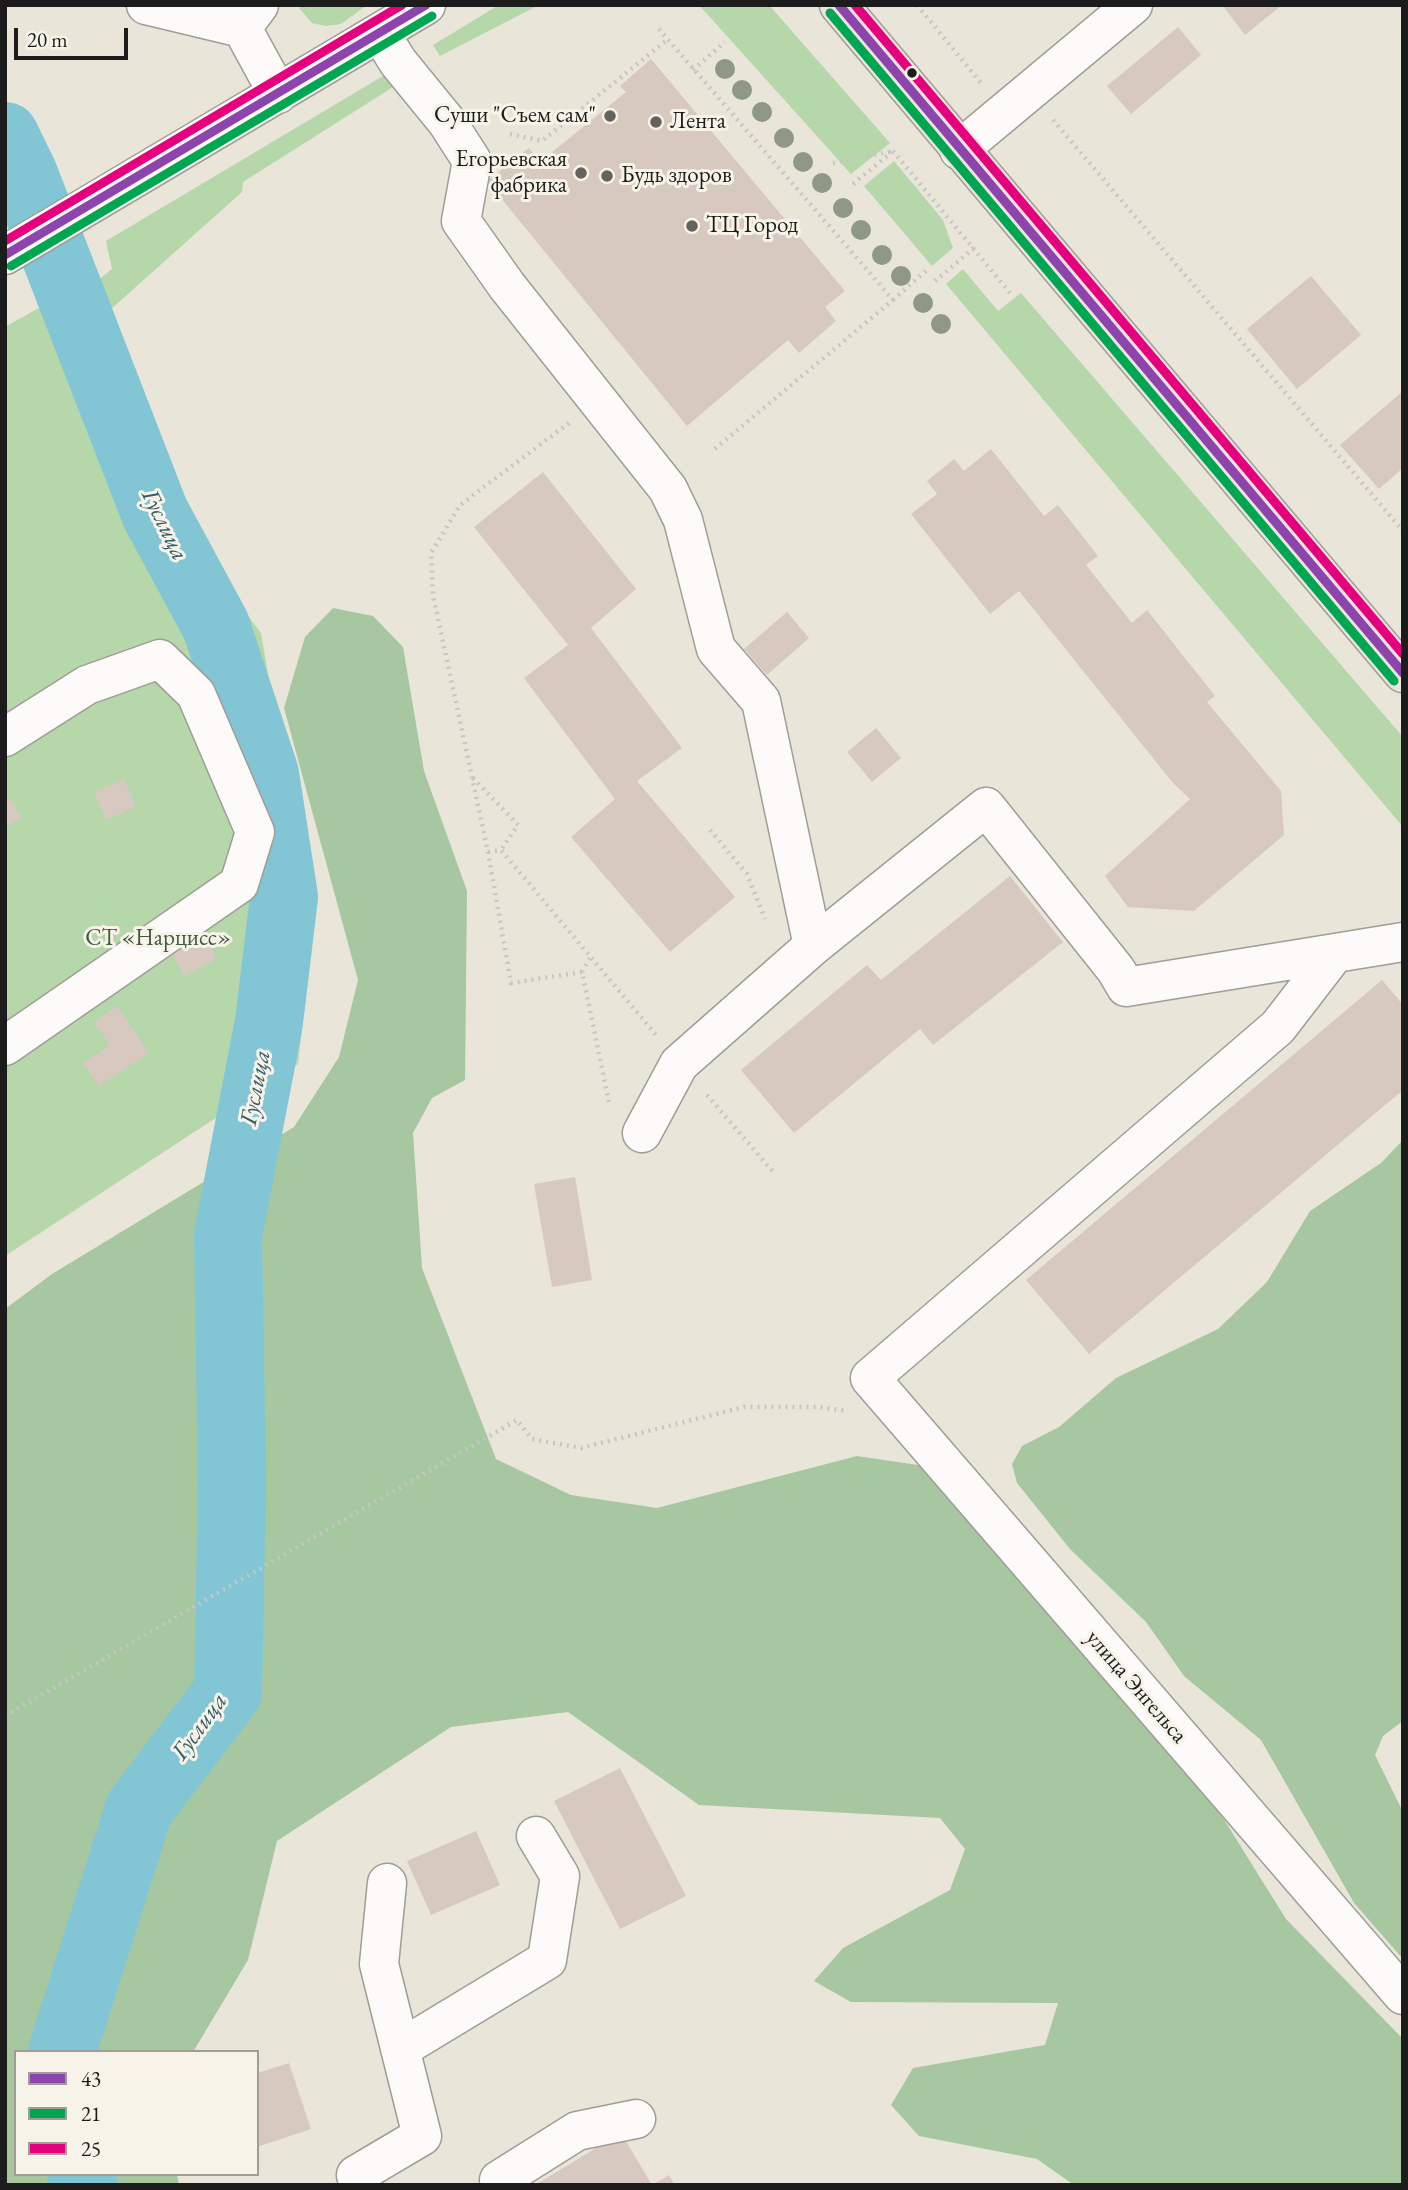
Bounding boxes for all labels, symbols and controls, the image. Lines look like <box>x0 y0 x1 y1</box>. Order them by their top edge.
scale bar <box>18 14 131 58</box>
text: 20 m <box>27 26 68 53</box>
unlabelled marker <box>905 66 919 80</box>
place label: Суши "Съем сам" <box>434 102 596 130</box>
marker: Суши "Съем сам" <box>602 108 618 124</box>
place label: Лента <box>670 108 726 136</box>
marker: Лента <box>648 114 664 130</box>
place label: Егорьевская фабрика <box>455 146 567 200</box>
place label: Будь здоров <box>621 162 732 190</box>
marker: Егорьевская фабрика <box>573 165 589 181</box>
marker: Будь здоров <box>599 168 615 184</box>
place label: ТЦ Город <box>706 212 798 240</box>
marker: ТЦ Город <box>684 218 700 234</box>
water label: Гуслица <box>134 485 194 565</box>
park label: СТ «Нарцисс» <box>85 925 231 953</box>
water label: Гуслица <box>235 1048 277 1128</box>
street label: улица Энгельса <box>1079 1625 1193 1749</box>
water label: Гуслица <box>166 1688 234 1766</box>
legend <box>14 2050 259 2176</box>
text: 43 <box>81 2065 101 2092</box>
text: 21 <box>81 2100 101 2127</box>
text: 25 <box>81 2135 101 2162</box>

